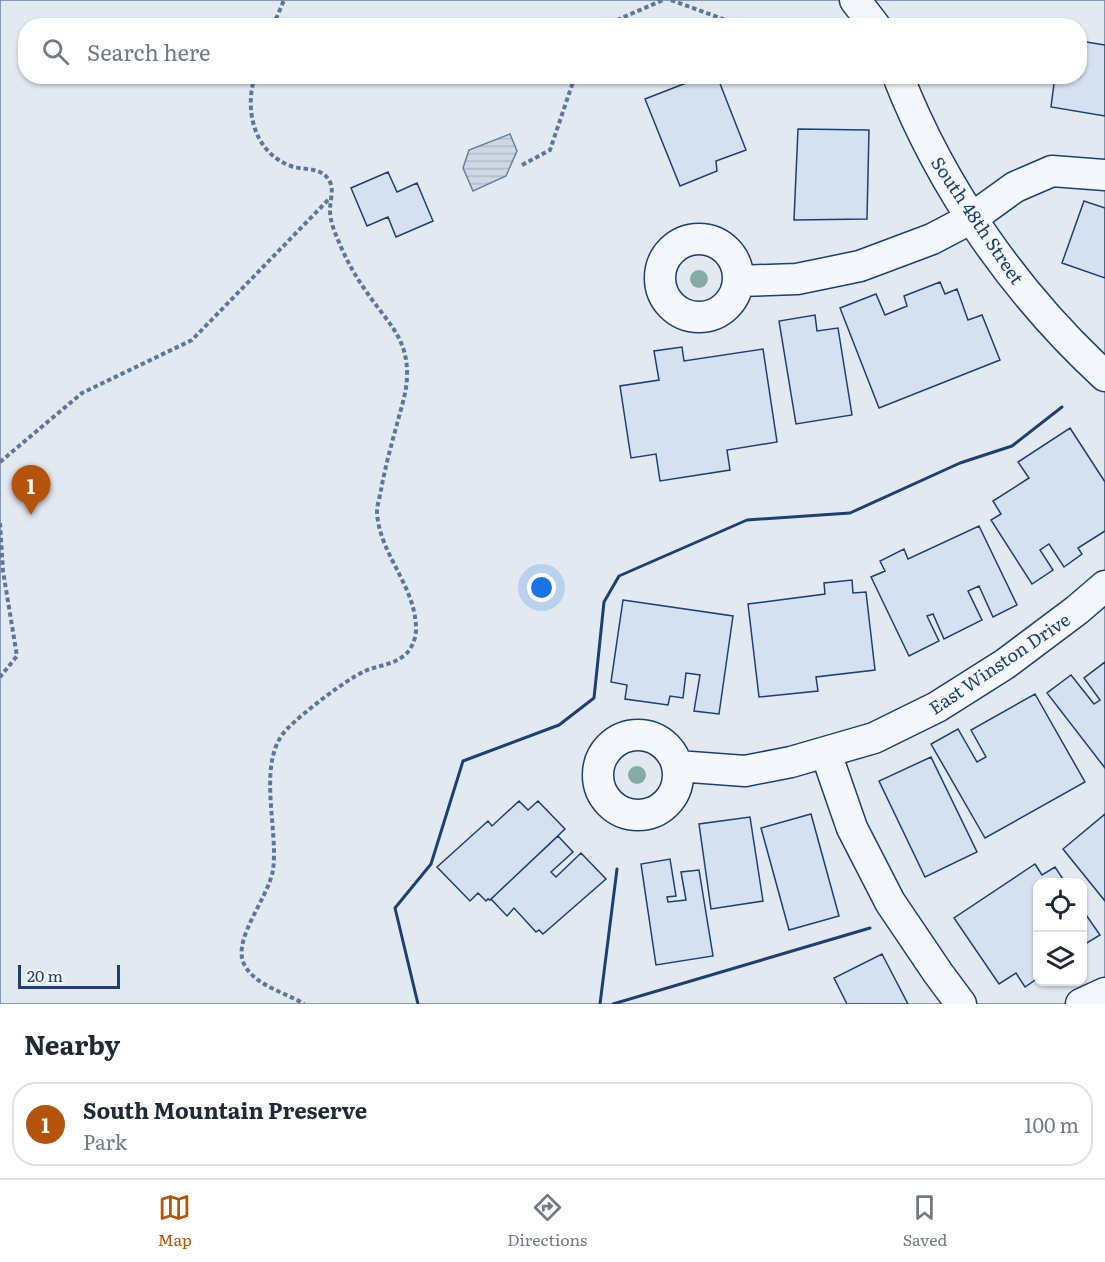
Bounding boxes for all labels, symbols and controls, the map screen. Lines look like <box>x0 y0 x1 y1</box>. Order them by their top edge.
search box <box>18 18 1087 84</box>
icon: search <box>39 35 72 68</box>
text: Search here <box>87 35 210 68</box>
street label: South 48th Street <box>925 151 1031 290</box>
pin: 1 <box>12 466 51 515</box>
your location <box>527 573 556 602</box>
street label: East Winston Drive <box>923 606 1075 720</box>
map controls <box>1033 878 1087 986</box>
button: locate <box>1033 878 1087 932</box>
button: layers <box>1033 932 1087 986</box>
scale bar <box>18 962 120 990</box>
text: 20 m <box>27 963 63 987</box>
text: Nearby <box>24 1024 120 1063</box>
text: South Mountain Preserve <box>83 1093 367 1126</box>
text: 1 <box>41 1109 50 1139</box>
text: 100 m <box>1024 1109 1079 1139</box>
text: Park <box>83 1126 127 1156</box>
tab: Map <box>158 1191 192 1251</box>
tab: Directions <box>507 1191 587 1251</box>
tab: Saved <box>903 1191 947 1251</box>

